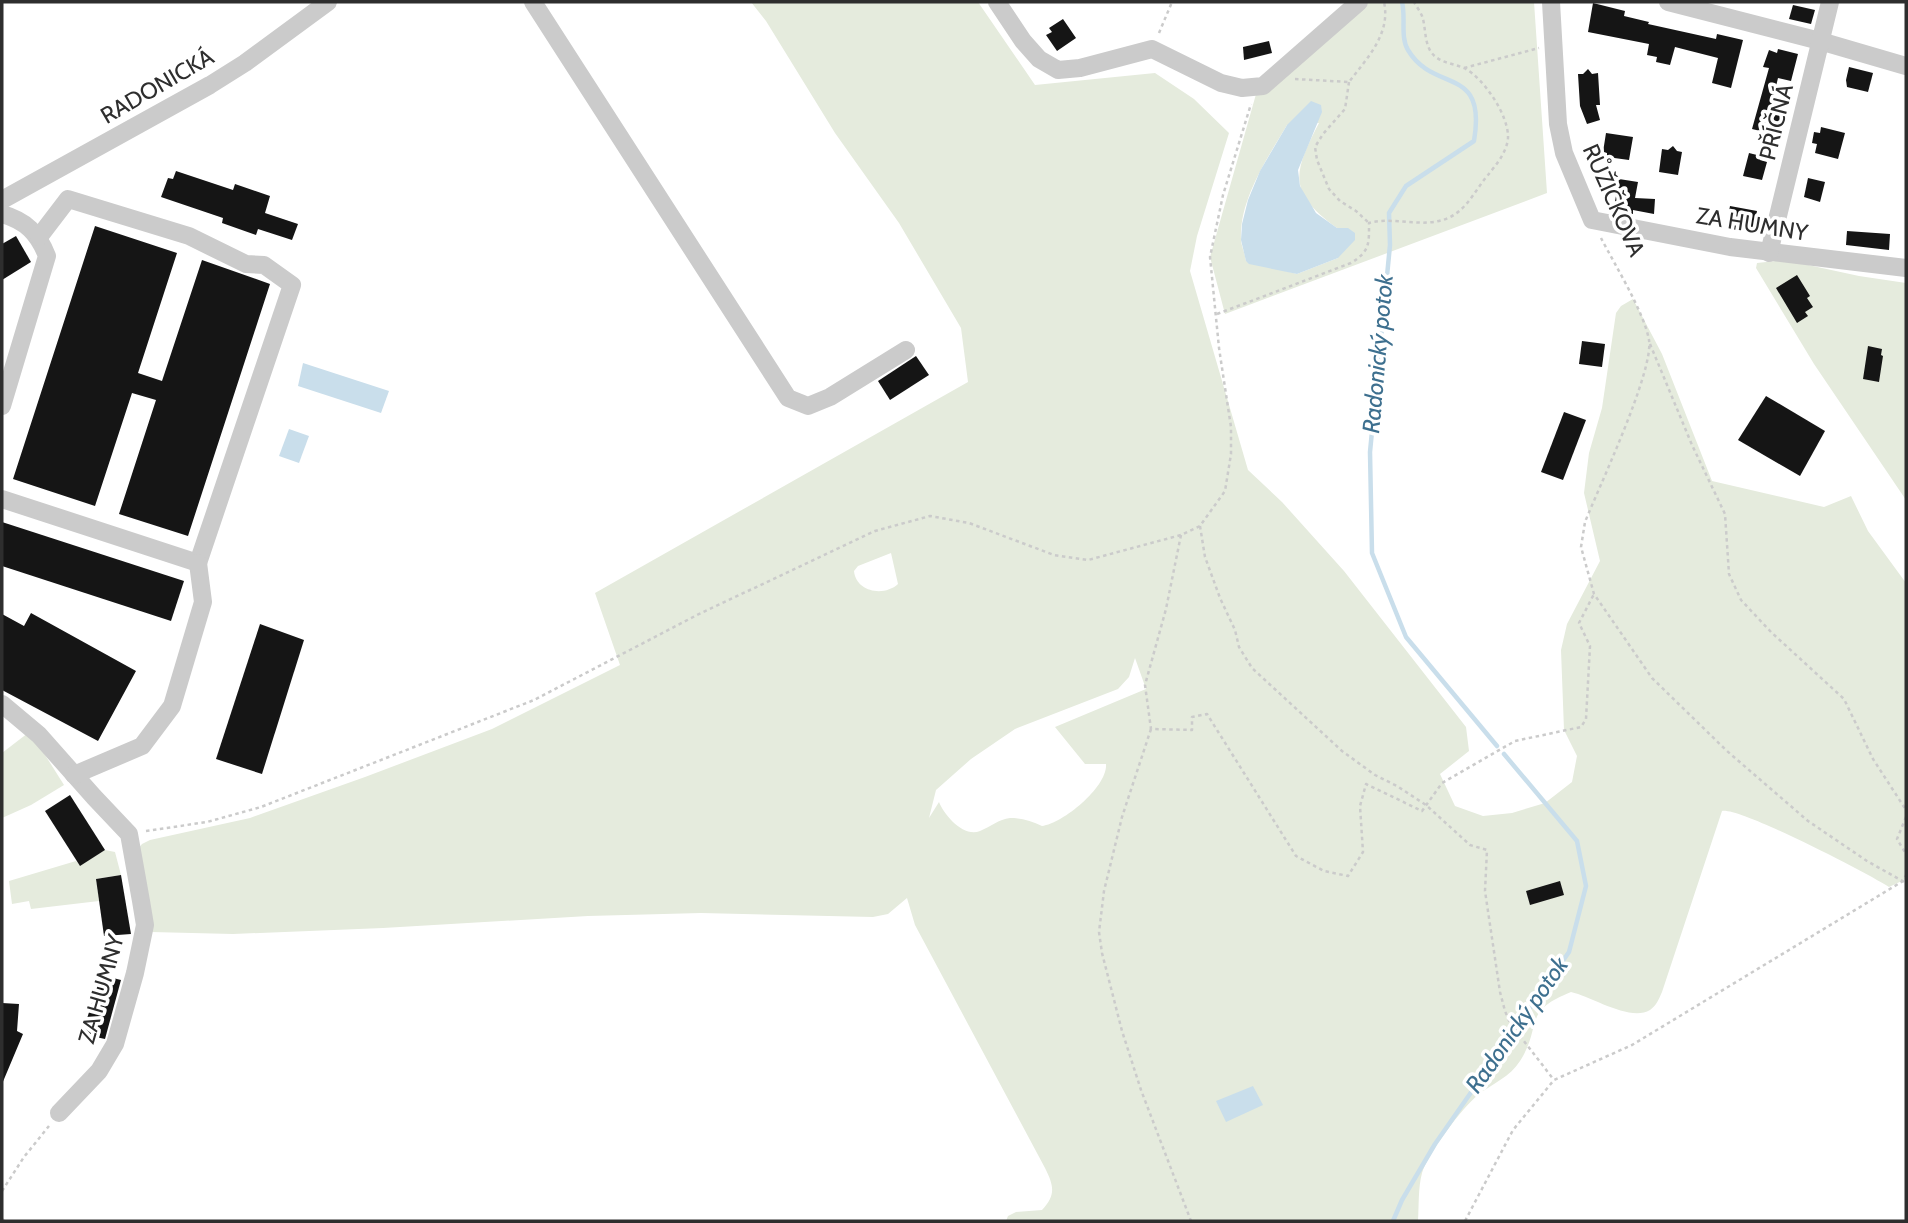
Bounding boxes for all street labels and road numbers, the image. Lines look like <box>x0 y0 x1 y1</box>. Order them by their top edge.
street label: RADONICKÁ <box>95 42 219 130</box>
street label: PŘÍČNÁ <box>1752 81 1799 163</box>
street label: RŮŽIČKOVA <box>1577 139 1652 261</box>
street label: ZA HUMNY <box>1694 201 1811 247</box>
street label: ZA HUMNY <box>72 930 130 1047</box>

